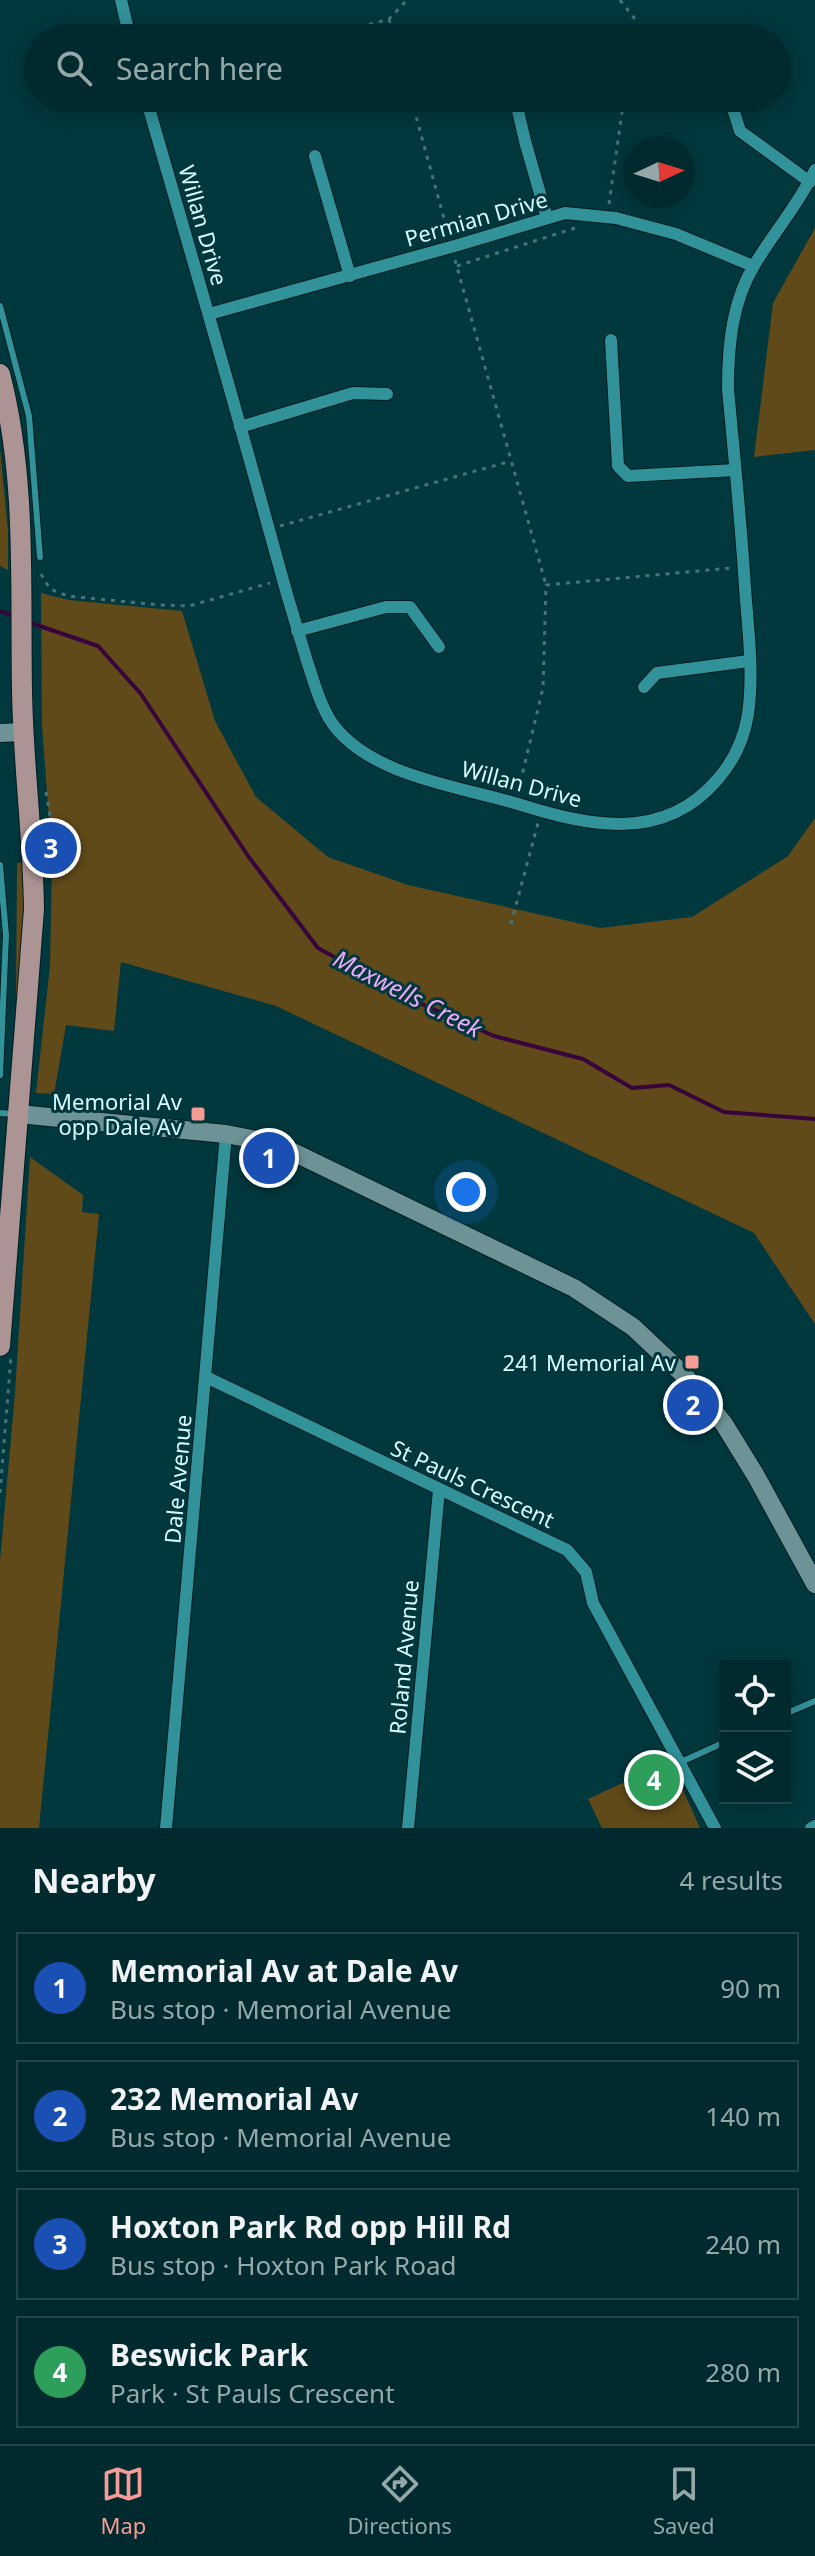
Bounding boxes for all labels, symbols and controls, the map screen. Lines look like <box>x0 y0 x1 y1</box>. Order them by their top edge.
search box <box>24 24 791 112</box>
icon: search <box>52 46 96 90</box>
text: Search here <box>116 48 283 89</box>
north arrow <box>623 136 695 208</box>
street label: Willan Drive <box>173 161 235 289</box>
street label: Permian Drive <box>401 183 551 253</box>
street label: Willan Drive <box>458 753 586 813</box>
pin: 3 <box>25 818 77 878</box>
water label: Maxwells Creek <box>328 941 489 1045</box>
place label: Memorial Av opp Dale Av <box>52 1086 183 1141</box>
marker: Memorial Av opp Dale Av <box>189 1105 207 1123</box>
pin: 1 <box>243 1128 295 1188</box>
your location <box>446 1172 486 1212</box>
place label: 241 Memorial Av <box>503 1347 677 1377</box>
marker: 241 Memorial Av <box>683 1353 701 1371</box>
pin: 2 <box>667 1375 719 1435</box>
street label: Dale Avenue <box>156 1413 198 1545</box>
street label: St Pauls Crescent <box>386 1432 560 1534</box>
street label: Roland Avenue <box>381 1578 425 1736</box>
map controls <box>719 1660 791 1804</box>
button: locate <box>719 1660 791 1732</box>
button: layers <box>719 1732 791 1804</box>
pin: 4 <box>628 1750 680 1810</box>
text: Nearby <box>32 1857 156 1903</box>
text: 4 results <box>679 1862 783 1898</box>
text: Memorial Av at Dale Av <box>110 1950 458 1991</box>
text: 1 <box>53 1970 67 2006</box>
text: 90 m <box>720 1970 781 2006</box>
text: Bus stop · Memorial Avenue <box>110 1991 451 2027</box>
text: 232 Memorial Av <box>110 2078 358 2119</box>
text: 2 <box>53 2098 67 2134</box>
text: 140 m <box>705 2098 781 2134</box>
text: Bus stop · Memorial Avenue <box>110 2119 451 2155</box>
text: Hoxton Park Rd opp Hill Rd <box>110 2206 511 2247</box>
text: 3 <box>53 2226 67 2262</box>
text: 240 m <box>705 2226 781 2262</box>
text: Bus stop · Hoxton Park Road <box>110 2247 457 2283</box>
text: Beswick Park <box>110 2334 308 2375</box>
text: 4 <box>53 2354 67 2390</box>
text: 280 m <box>705 2354 781 2390</box>
text: Park · St Pauls Crescent <box>110 2375 395 2411</box>
tab: Map <box>101 2462 146 2540</box>
tab: Directions <box>347 2462 452 2540</box>
tab: Saved <box>653 2462 714 2540</box>

